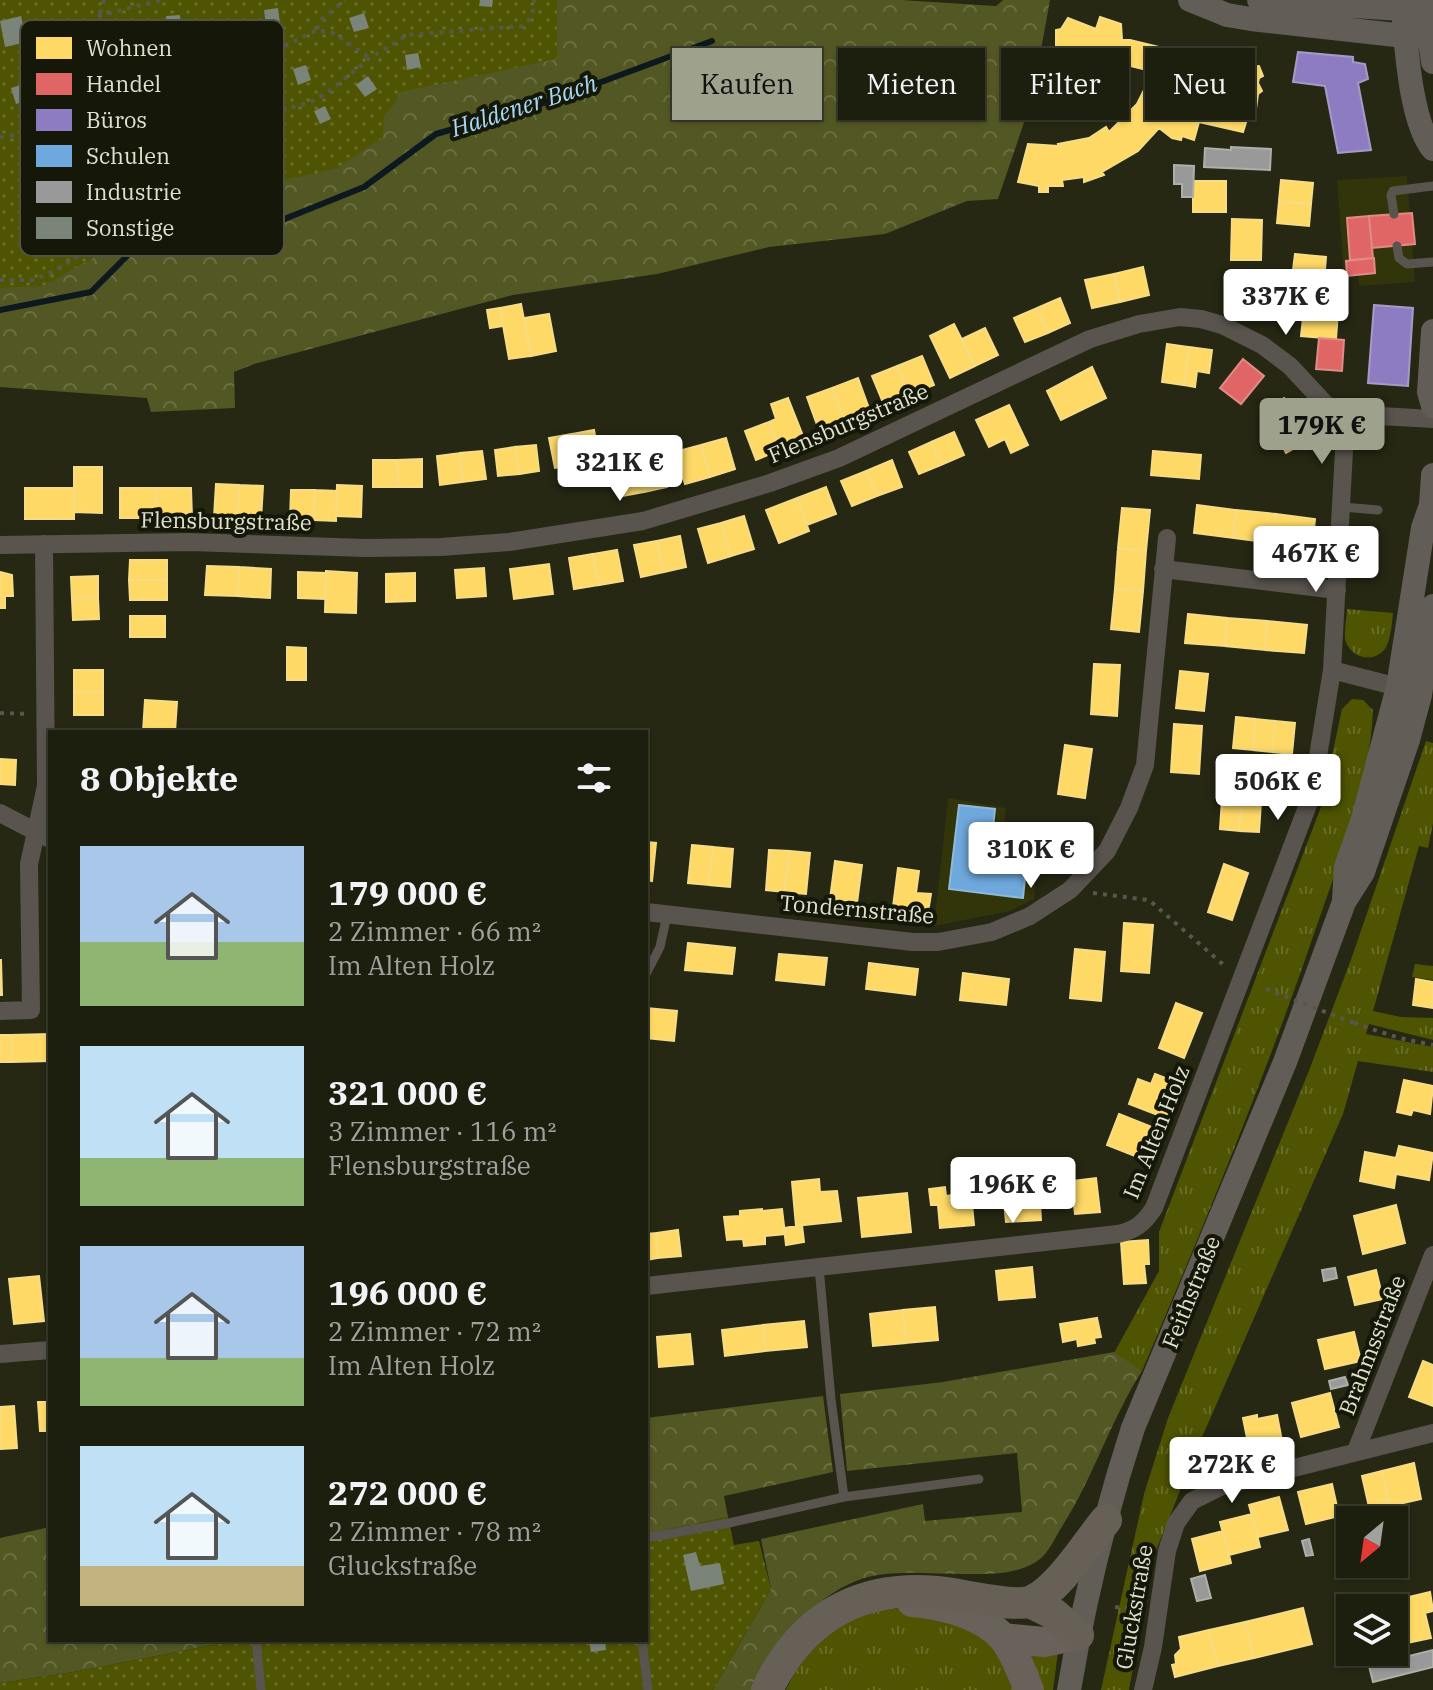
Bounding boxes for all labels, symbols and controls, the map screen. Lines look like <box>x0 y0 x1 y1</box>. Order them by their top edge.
legend <box>20 20 284 256</box>
text: Wohnen <box>86 33 172 62</box>
chip: Kaufen <box>672 48 822 120</box>
chip: Mieten <box>838 48 985 120</box>
chip: Filter <box>1001 48 1129 120</box>
chip: Neu <box>1145 48 1255 120</box>
water label: Haldener Bach <box>445 66 601 144</box>
text: Handel <box>86 69 161 98</box>
text: Büros <box>86 105 147 134</box>
text: Schulen <box>86 141 170 170</box>
text: Industrie <box>86 177 181 206</box>
text: Sonstige <box>86 213 174 242</box>
pin: 337K € <box>1221 269 1351 337</box>
text: 337K € <box>1242 278 1330 312</box>
street label: Flensburgstraße <box>763 376 932 469</box>
pin: 179K € <box>1257 398 1387 466</box>
text: 179K € <box>1278 407 1366 441</box>
pin: 321K € <box>555 435 685 503</box>
text: 321K € <box>576 444 664 478</box>
street label: Flensburgstraße <box>140 505 312 536</box>
pin: 467K € <box>1251 526 1381 594</box>
text: 467K € <box>1272 535 1360 569</box>
pin: 506K € <box>1213 754 1343 822</box>
text: 8 Objekte <box>80 756 238 800</box>
icon: filters <box>572 756 616 800</box>
text: 506K € <box>1234 763 1322 797</box>
pin: 310K € <box>966 822 1096 890</box>
text: 310K € <box>987 831 1075 865</box>
text: 179 000 € <box>328 870 487 914</box>
icon: home <box>144 878 240 974</box>
street label: Tondernstraße <box>779 887 935 930</box>
text: 2 Zimmer · 66 m² <box>328 914 541 948</box>
text: Im Alten Holz <box>328 948 495 982</box>
street label: Im Alten Holz <box>1116 1061 1195 1203</box>
text: 321 000 € <box>328 1070 487 1114</box>
icon: home <box>144 1078 240 1174</box>
text: 3 Zimmer · 116 m² <box>328 1114 557 1148</box>
text: Flensburgstraße <box>328 1148 531 1182</box>
pin: 196K € <box>948 1157 1078 1225</box>
text: 196K € <box>969 1166 1057 1200</box>
street label: Feithstraße <box>1155 1231 1226 1352</box>
text: 196 000 € <box>328 1270 487 1314</box>
street label: Brahmsstraße <box>1332 1271 1412 1419</box>
icon: home <box>144 1278 240 1374</box>
text: 2 Zimmer · 72 m² <box>328 1314 541 1348</box>
text: Im Alten Holz <box>328 1348 495 1382</box>
pin: 272K € <box>1167 1437 1297 1505</box>
text: 272K € <box>1188 1446 1276 1480</box>
text: 272 000 € <box>328 1470 487 1514</box>
icon: home <box>144 1478 240 1574</box>
north arrow <box>1336 1506 1408 1578</box>
map controls <box>1336 1506 1408 1666</box>
text: 2 Zimmer · 78 m² <box>328 1514 541 1548</box>
street label: Gluckstraße <box>1108 1542 1159 1672</box>
text: Gluckstraße <box>328 1548 477 1582</box>
button: layers <box>1336 1594 1408 1666</box>

